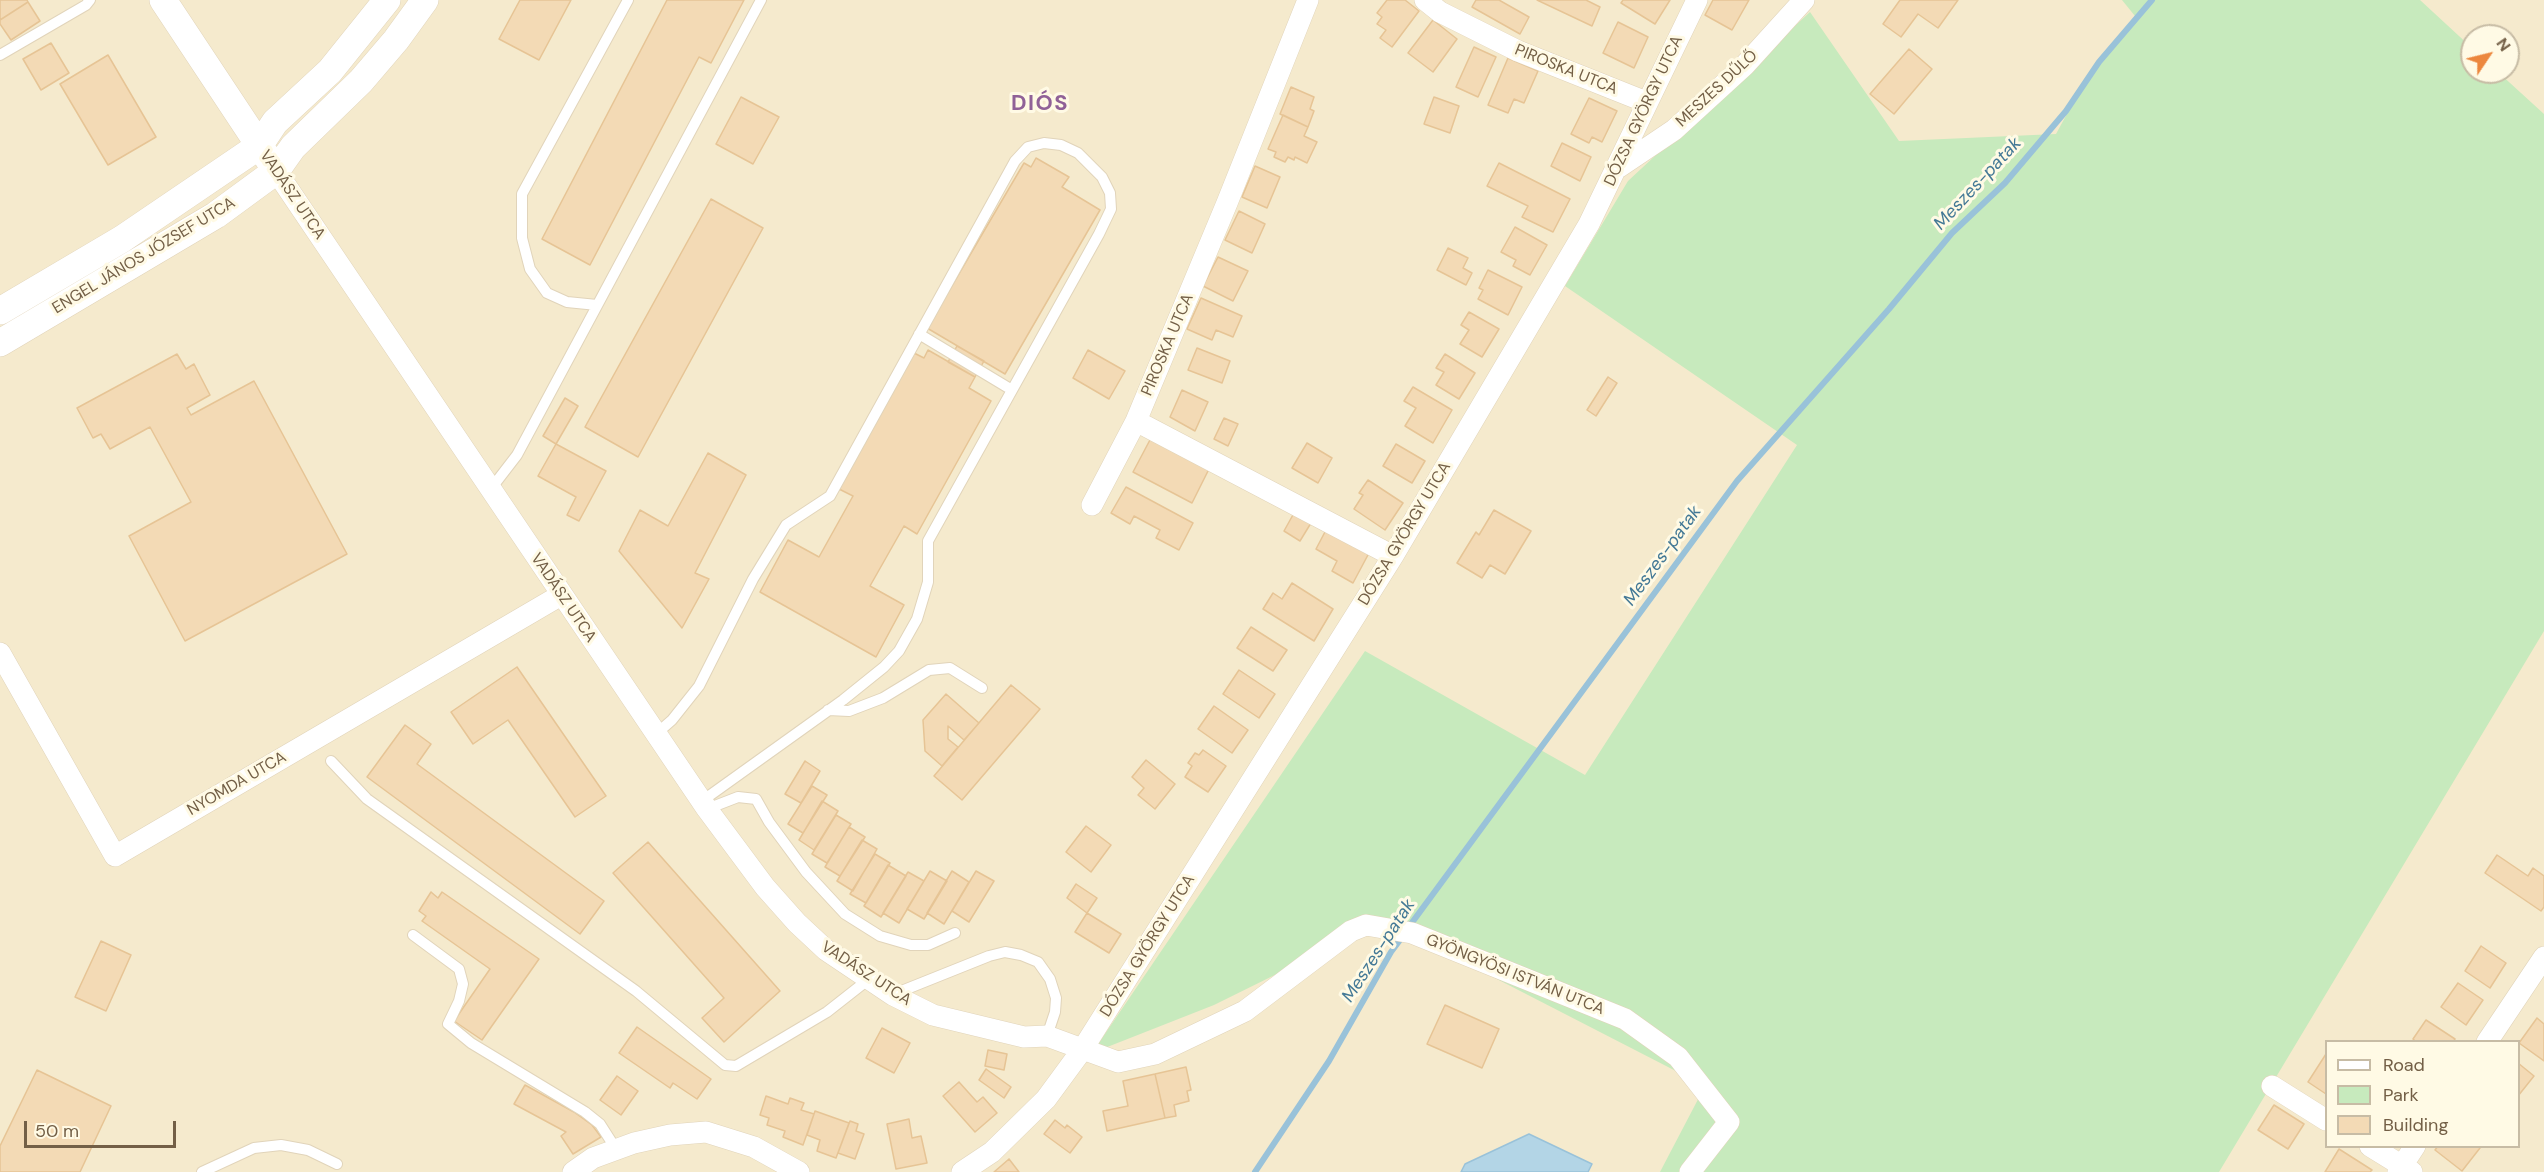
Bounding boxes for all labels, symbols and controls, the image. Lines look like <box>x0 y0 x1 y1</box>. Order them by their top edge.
north arrow <box>2460 24 2520 84</box>
street label: DÓZSA GYÖRGY UTCA <box>1601 33 1687 189</box>
text: N <box>2492 34 2515 55</box>
street label: PIROSKA UTCA <box>1512 41 1620 99</box>
street label: MESZES DŰLŐ <box>1672 46 1762 132</box>
district label: DIÓS <box>1011 91 1069 117</box>
water label: Meszes-patak <box>1930 133 2026 235</box>
street label: VADÁSZ UTCA <box>255 147 329 243</box>
street label: ENGEL JÁNOS JÓZSEF UTCA <box>49 194 239 318</box>
street label: PIROSKA UTCA <box>1138 291 1198 399</box>
street label: DÓZSA GYÖRGY UTCA <box>1355 459 1455 609</box>
water label: Meszes-patak <box>1619 502 1707 610</box>
street label: VADÁSZ UTCA <box>526 550 600 646</box>
street label: NYOMDA UTCA <box>184 748 290 820</box>
street label: DÓZSA GYÖRGY UTCA <box>1096 871 1200 1021</box>
water label: Meszes-patak <box>1338 895 1420 1007</box>
street label: GYÖNGYÖSI ISTVÁN UTCA <box>1423 930 1607 1020</box>
street label: VADÁSZ UTCA <box>817 938 915 1010</box>
legend <box>2325 1040 2520 1148</box>
text: Road <box>2383 1053 2425 1077</box>
text: Park <box>2383 1083 2419 1107</box>
scale bar <box>27 1109 178 1147</box>
text: Building <box>2383 1113 2448 1137</box>
text: 50 m <box>35 1119 79 1143</box>

